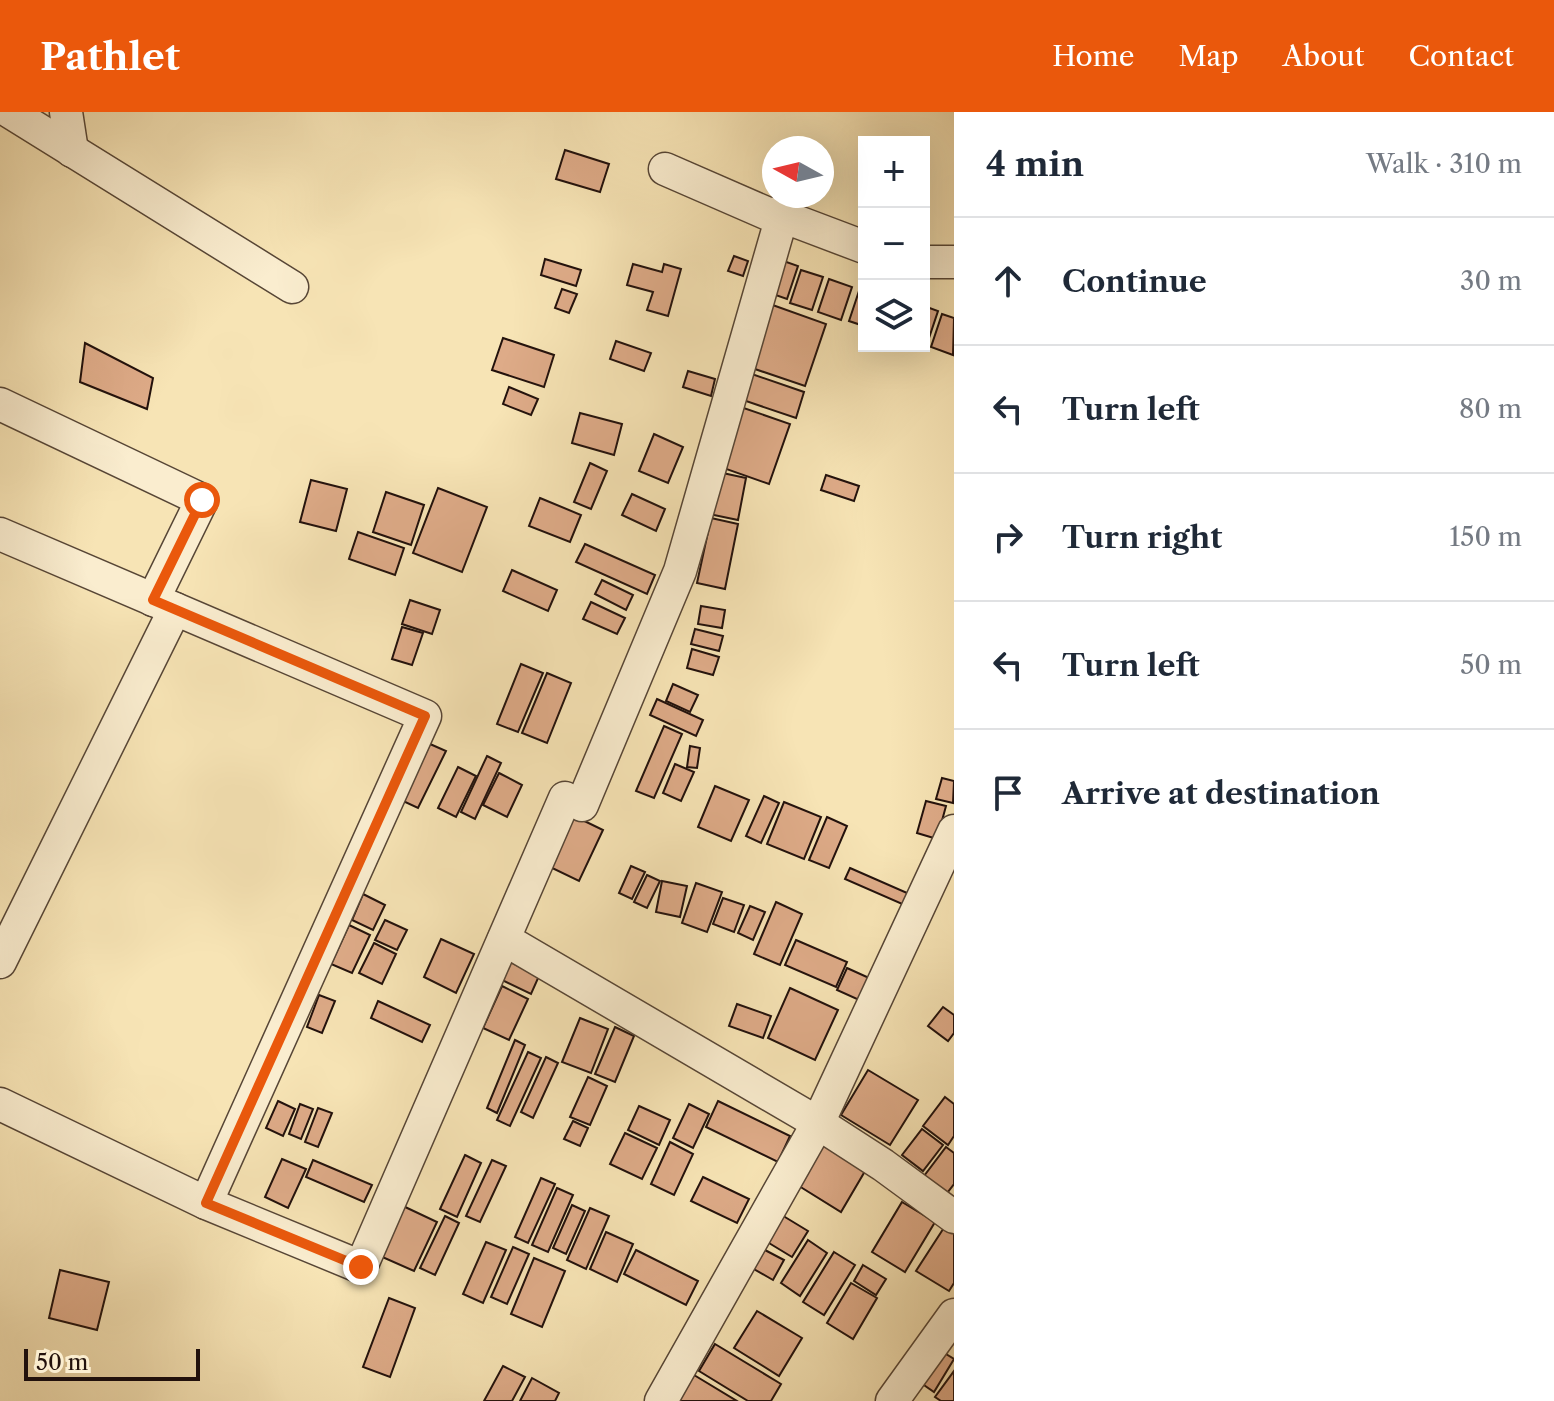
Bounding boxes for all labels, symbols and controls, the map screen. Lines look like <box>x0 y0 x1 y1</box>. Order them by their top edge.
text: Pathlet <box>40 33 180 80</box>
text: Home <box>1052 39 1134 73</box>
text: Map <box>1178 39 1238 73</box>
text: About <box>1282 39 1364 73</box>
text: Contact <box>1408 39 1514 73</box>
north arrow <box>762 136 834 208</box>
map controls <box>858 136 930 352</box>
button: + <box>858 136 930 208</box>
text: 4 min <box>986 143 1084 185</box>
text: Walk · 310 m <box>1366 148 1522 180</box>
button: − <box>858 208 930 280</box>
icon: ahead <box>986 259 1030 303</box>
text: Continue <box>1062 263 1207 300</box>
text: 30 m <box>1460 265 1522 297</box>
button: layers <box>858 280 930 352</box>
icon: left <box>986 387 1030 431</box>
text: Turn left <box>1062 391 1199 428</box>
text: 80 m <box>1459 393 1522 425</box>
route start <box>184 482 220 518</box>
icon: right <box>986 515 1030 559</box>
text: Turn right <box>1062 519 1222 556</box>
text: 150 m <box>1449 521 1522 553</box>
icon: left <box>986 643 1030 687</box>
text: Turn left <box>1062 647 1199 684</box>
text: 50 m <box>1460 649 1522 681</box>
icon: arrive <box>986 771 1030 815</box>
text: Arrive at destination <box>1062 775 1380 812</box>
route end <box>343 1249 379 1285</box>
scale bar <box>24 1345 200 1381</box>
text: 50 m <box>36 1349 88 1376</box>

